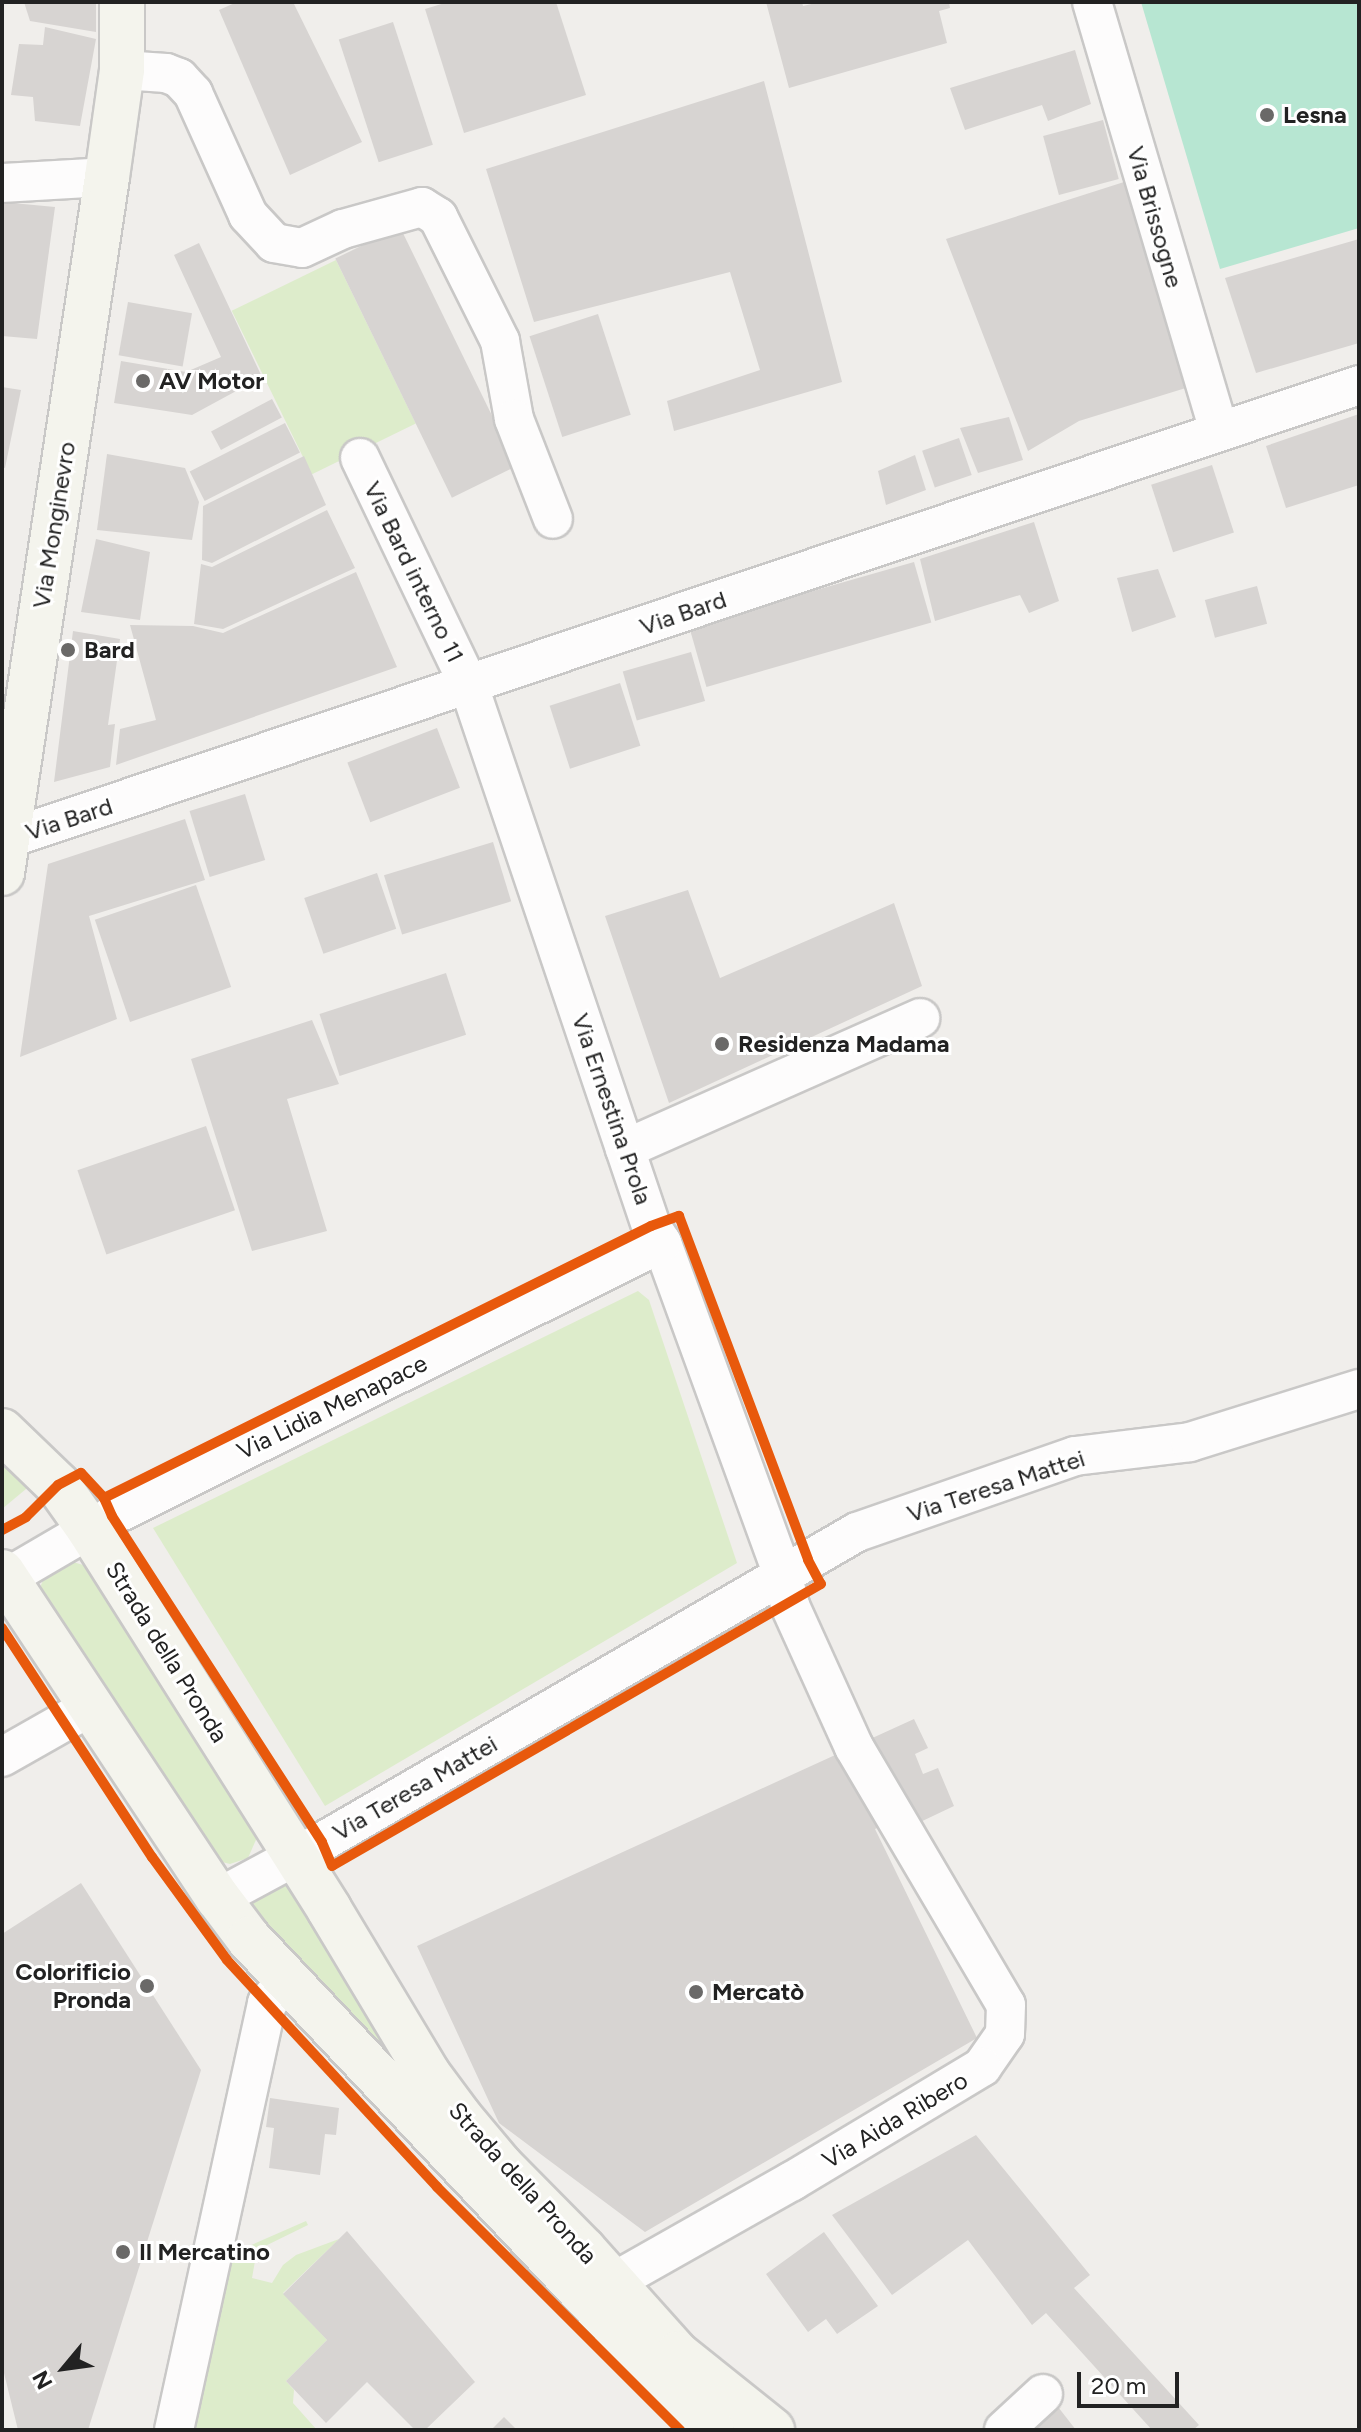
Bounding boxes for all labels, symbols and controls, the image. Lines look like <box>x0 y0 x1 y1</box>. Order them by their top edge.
place label: Lesna <box>1283 101 1347 129</box>
marker: Lesna <box>1258 106 1276 124</box>
street label: Via Brissogne <box>1121 143 1189 291</box>
place label: AV Motor <box>159 367 264 395</box>
marker: AV Motor <box>134 372 152 390</box>
street label: Via Monginevro <box>27 440 81 610</box>
street label: Via Bard interno 11 <box>358 477 470 667</box>
street label: Via Bard <box>636 585 730 641</box>
place label: Bard <box>84 636 135 664</box>
marker: Bard <box>59 641 77 659</box>
street label: Via Bard <box>22 791 116 847</box>
street label: Via Ernestina Prola <box>566 1010 658 1208</box>
place label: Residenza Madama <box>738 1030 950 1058</box>
marker: Residenza Madama <box>713 1035 731 1053</box>
street label: Via Lidia Menapace <box>232 1349 432 1465</box>
street label: Via Teresa Mattei <box>904 1444 1088 1528</box>
street label: Strada della Pronda <box>100 1556 234 1748</box>
street label: Via Teresa Mattei <box>328 1729 502 1847</box>
place label: Colorificio Pronda <box>15 1958 131 2014</box>
marker: Colorificio Pronda <box>138 1977 156 1995</box>
place label: Mercatò <box>712 1978 804 2006</box>
marker: Mercatò <box>687 1983 705 2001</box>
street label: Via Aida Ribero <box>817 2065 973 2175</box>
street label: Strada della Pronda <box>443 2096 603 2270</box>
place label: Il Mercatino <box>139 2238 270 2266</box>
marker: Il Mercatino <box>114 2243 132 2261</box>
north arrow <box>24 2328 104 2408</box>
scale bar <box>1081 2356 1183 2406</box>
text: N <box>27 2366 59 2394</box>
text: 20 m <box>1091 2371 1146 2400</box>

